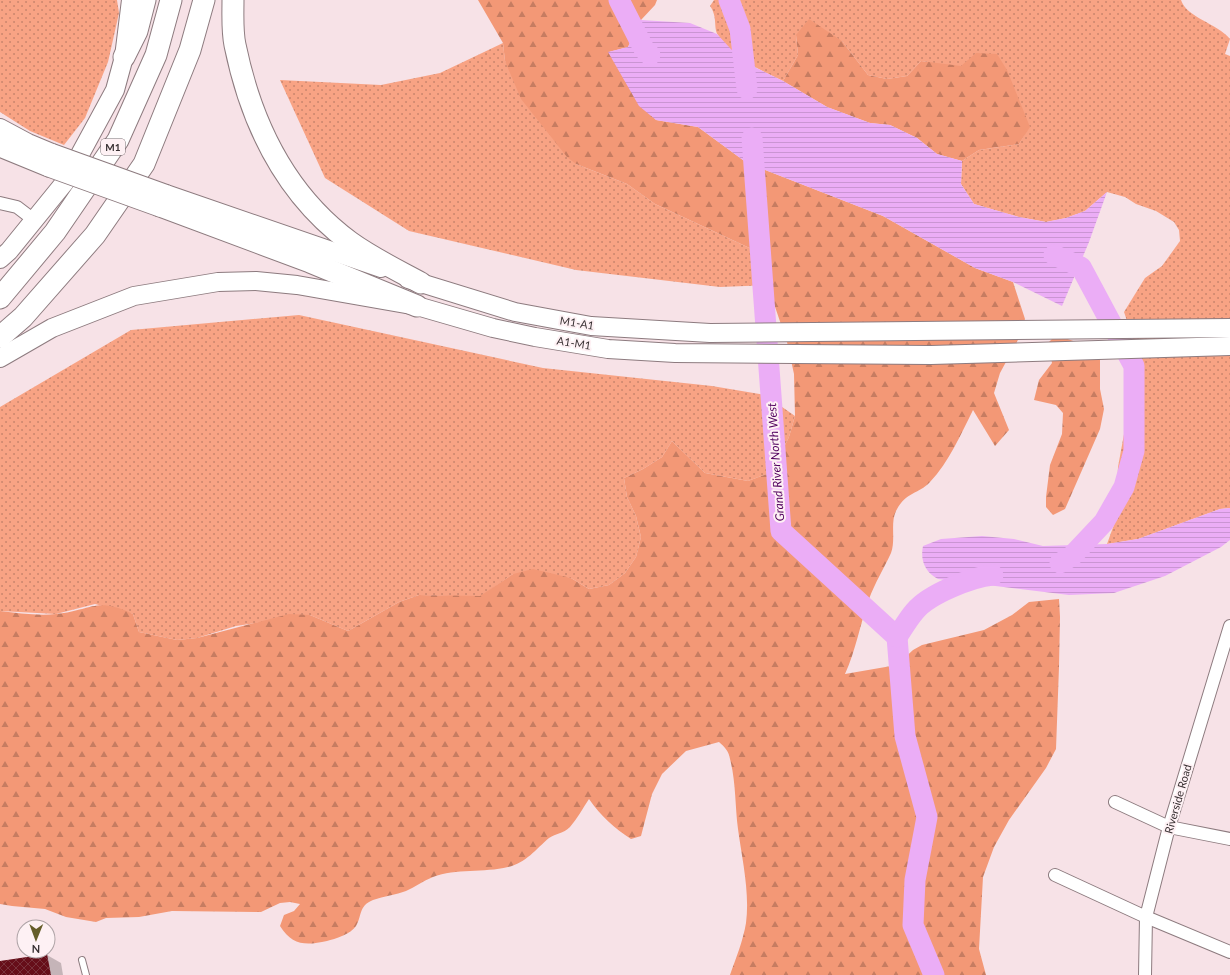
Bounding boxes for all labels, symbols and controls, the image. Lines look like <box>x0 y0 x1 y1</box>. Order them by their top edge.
road number: M1 <box>101 139 125 155</box>
street label: M1-A1 <box>559 313 595 332</box>
street label: A1-M1 <box>556 333 592 352</box>
water label: Grand River North West <box>764 402 787 522</box>
street label: Riverside Road <box>1161 763 1194 835</box>
north arrow <box>16 919 56 959</box>
text: N <box>31 943 40 956</box>

